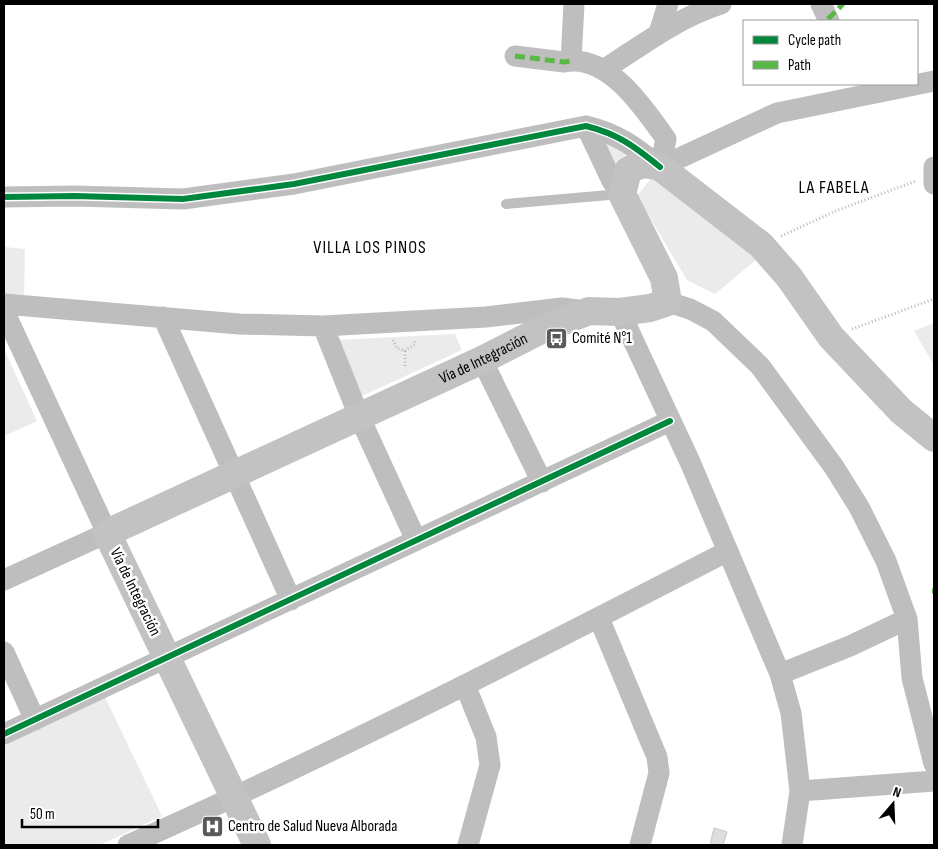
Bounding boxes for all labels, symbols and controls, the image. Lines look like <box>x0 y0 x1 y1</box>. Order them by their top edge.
legend <box>743 20 918 85</box>
text: Cycle path <box>788 31 841 50</box>
text: Path <box>788 56 811 75</box>
district label: LA FABELA <box>799 177 869 198</box>
district label: VILLA LOS PINOS <box>313 237 427 258</box>
bus stop icon: Comité N°1 <box>544 326 568 350</box>
street label: Vía de Integración <box>436 329 531 388</box>
place label: Comité N°1 <box>572 329 632 348</box>
street label: Vía de Integración <box>105 545 165 639</box>
north arrow <box>868 779 918 829</box>
text: N <box>891 783 903 801</box>
scale bar <box>22 796 159 828</box>
text: 50 m <box>30 805 55 824</box>
hospital icon: Centro de Salud Nueva Alborada <box>200 814 224 838</box>
place label: Centro de Salud Nueva Alborada <box>228 817 397 836</box>

